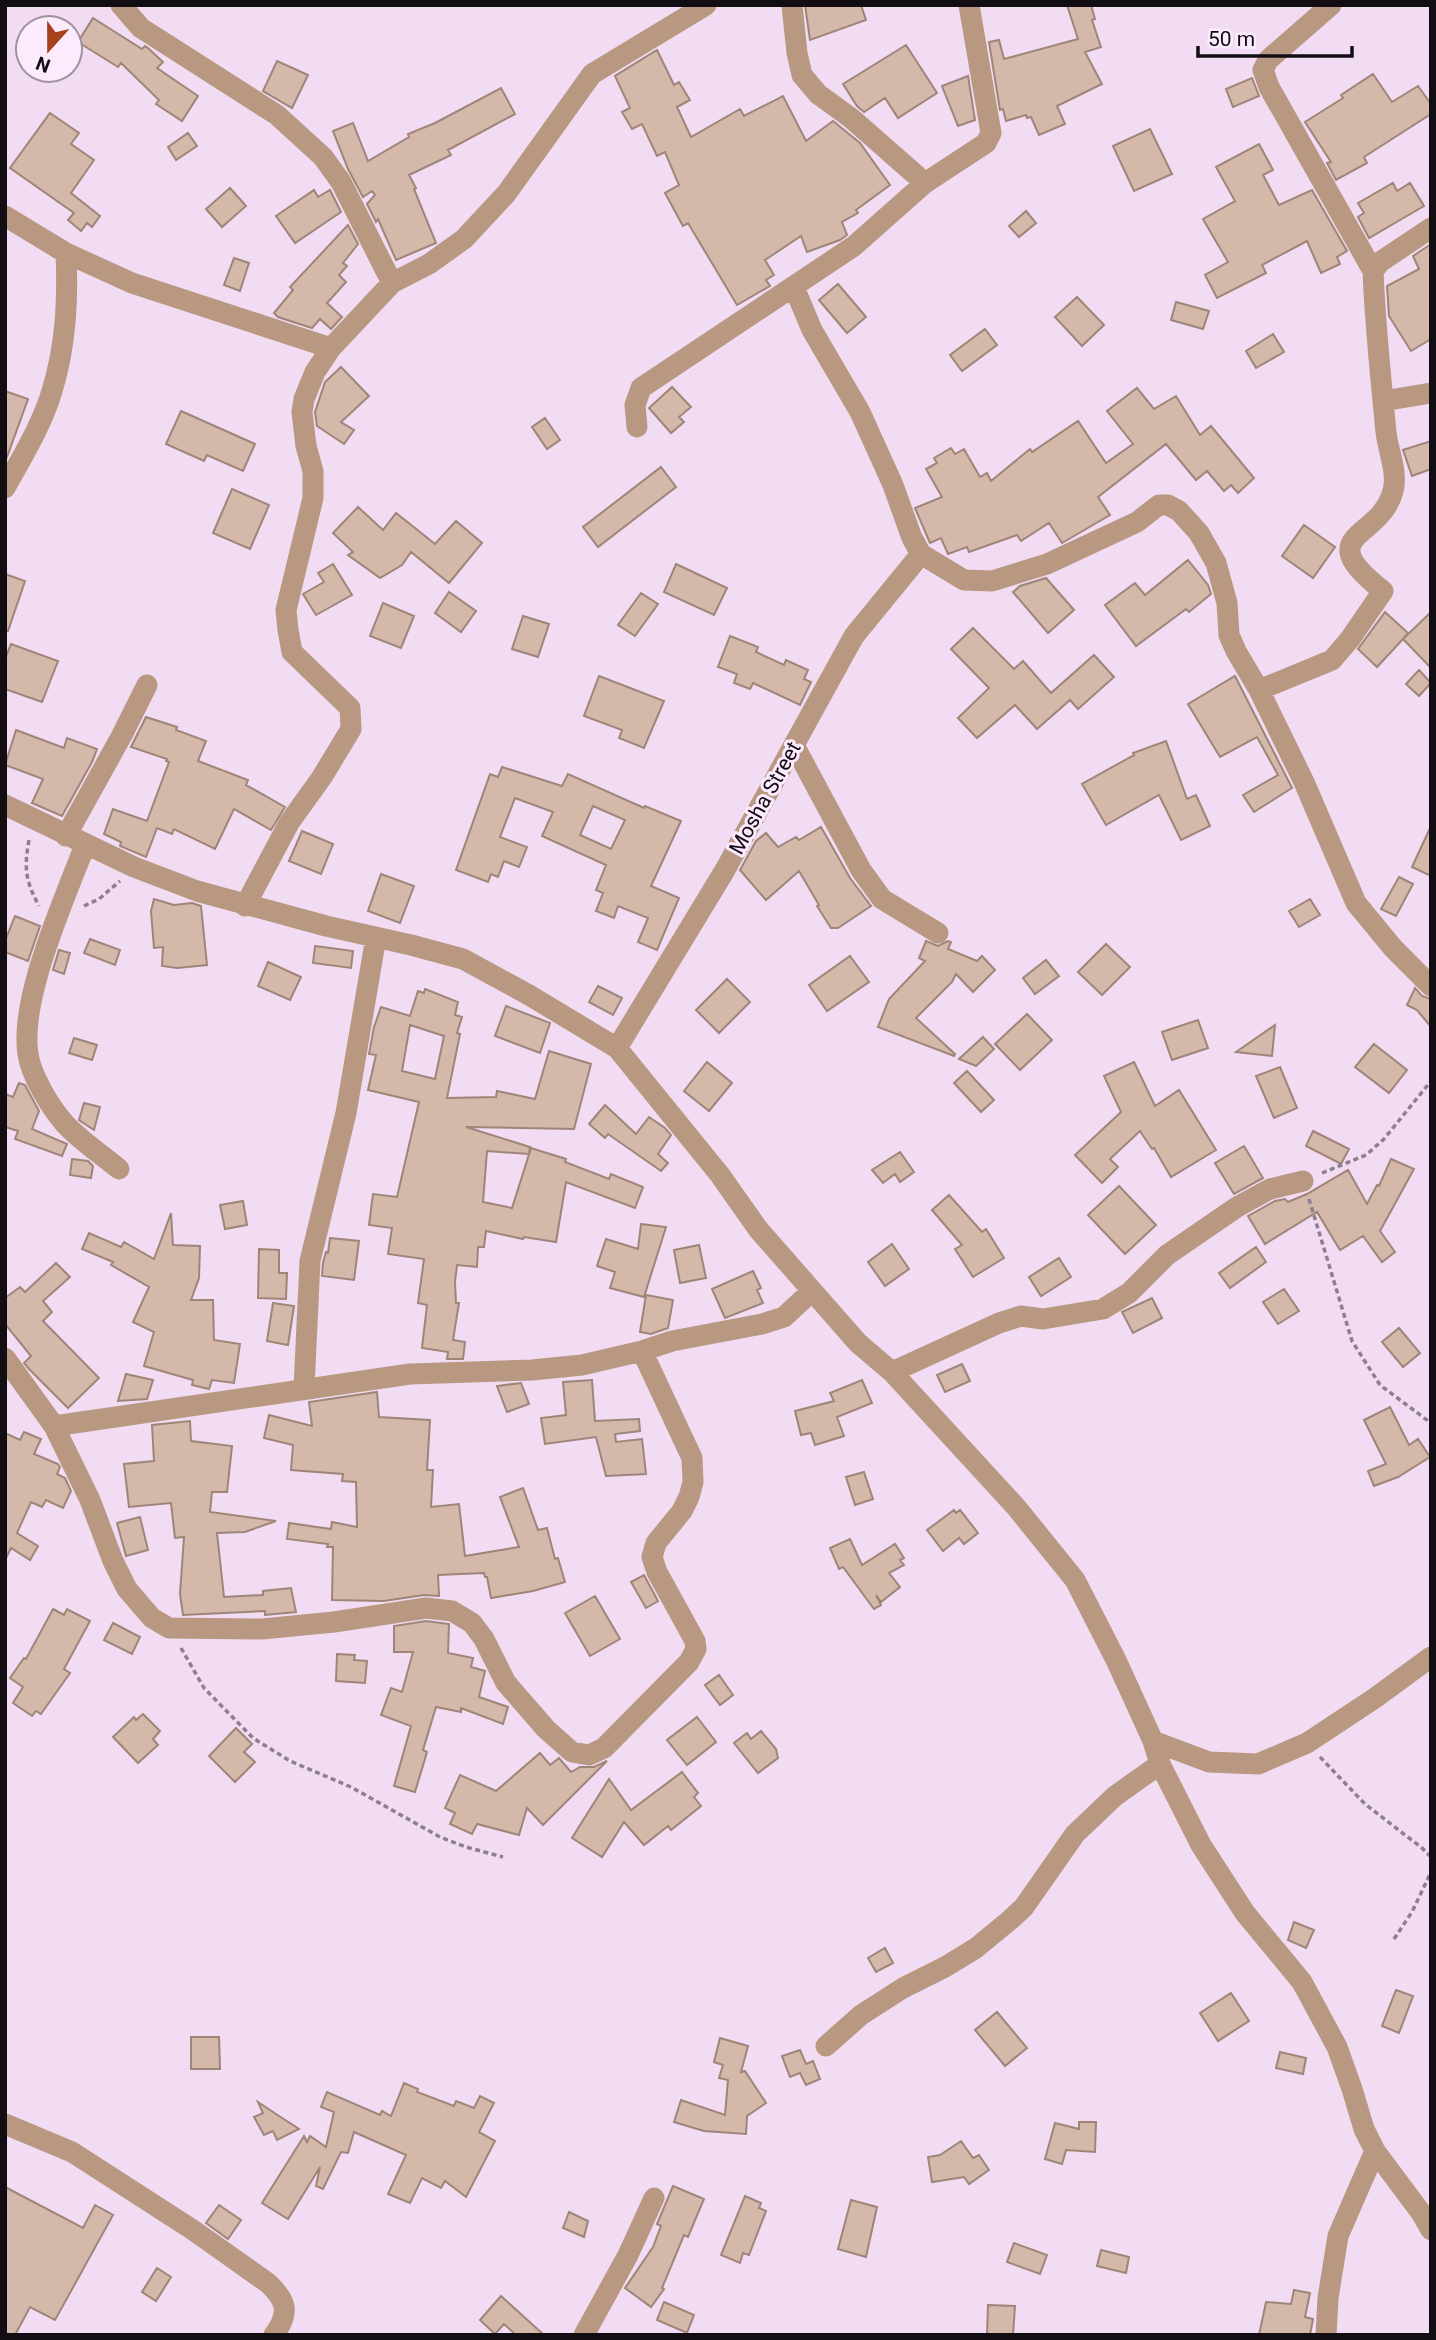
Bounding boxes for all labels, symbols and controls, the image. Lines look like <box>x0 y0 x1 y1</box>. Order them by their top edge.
north arrow <box>14 14 84 84</box>
scale bar <box>1198 14 1352 58</box>
text: 50 m <box>1208 27 1255 51</box>
text: N <box>33 51 53 78</box>
street label: Mosha Street <box>724 738 806 858</box>

